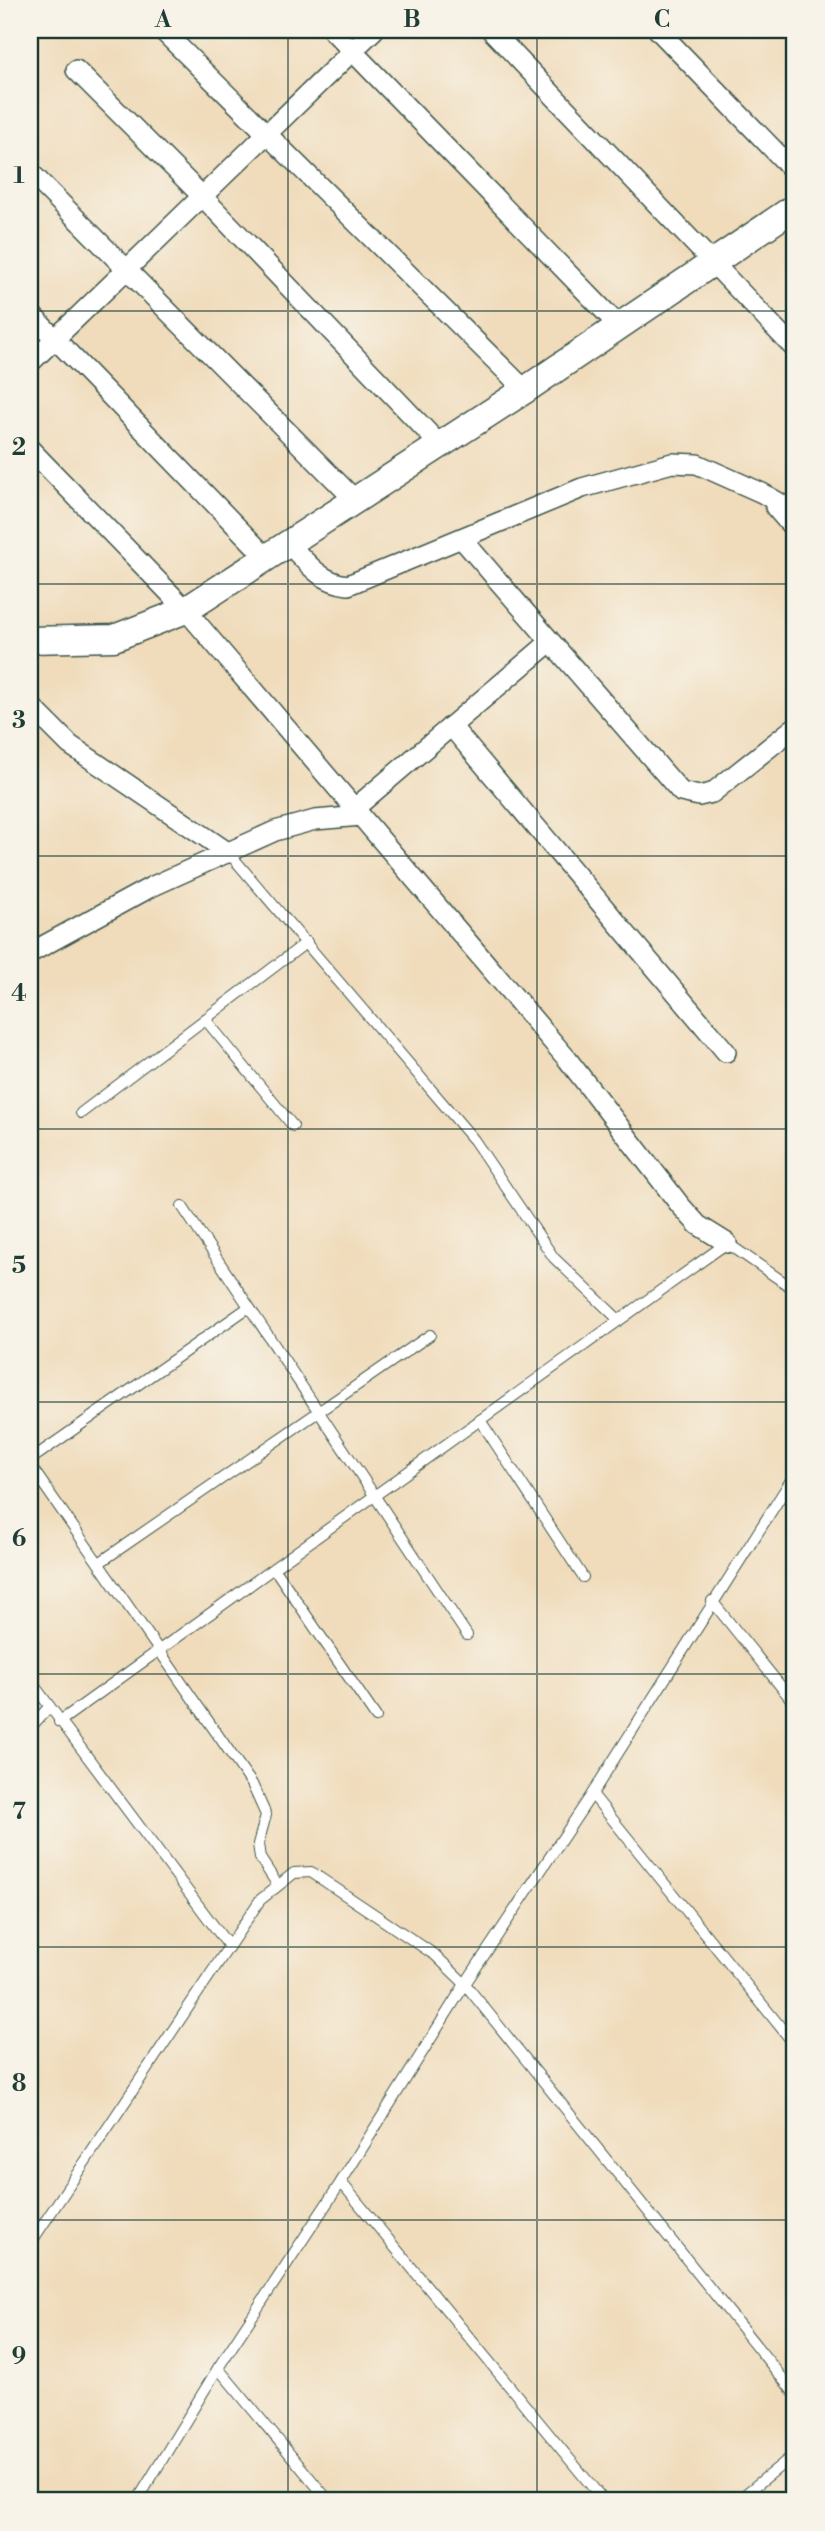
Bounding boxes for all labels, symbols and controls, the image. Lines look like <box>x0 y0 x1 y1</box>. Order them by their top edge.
text: A <box>154 6 172 34</box>
text: B <box>403 6 421 34</box>
text: C <box>654 6 670 34</box>
text: 1 <box>13 162 25 190</box>
text: 2 <box>12 434 26 462</box>
text: 3 <box>12 707 26 735</box>
text: 4 <box>11 980 27 1008</box>
text: 5 <box>12 1252 26 1280</box>
text: 6 <box>12 1525 26 1553</box>
text: 7 <box>12 1798 26 1826</box>
text: 8 <box>12 2070 26 2098</box>
text: 9 <box>12 2343 26 2371</box>

